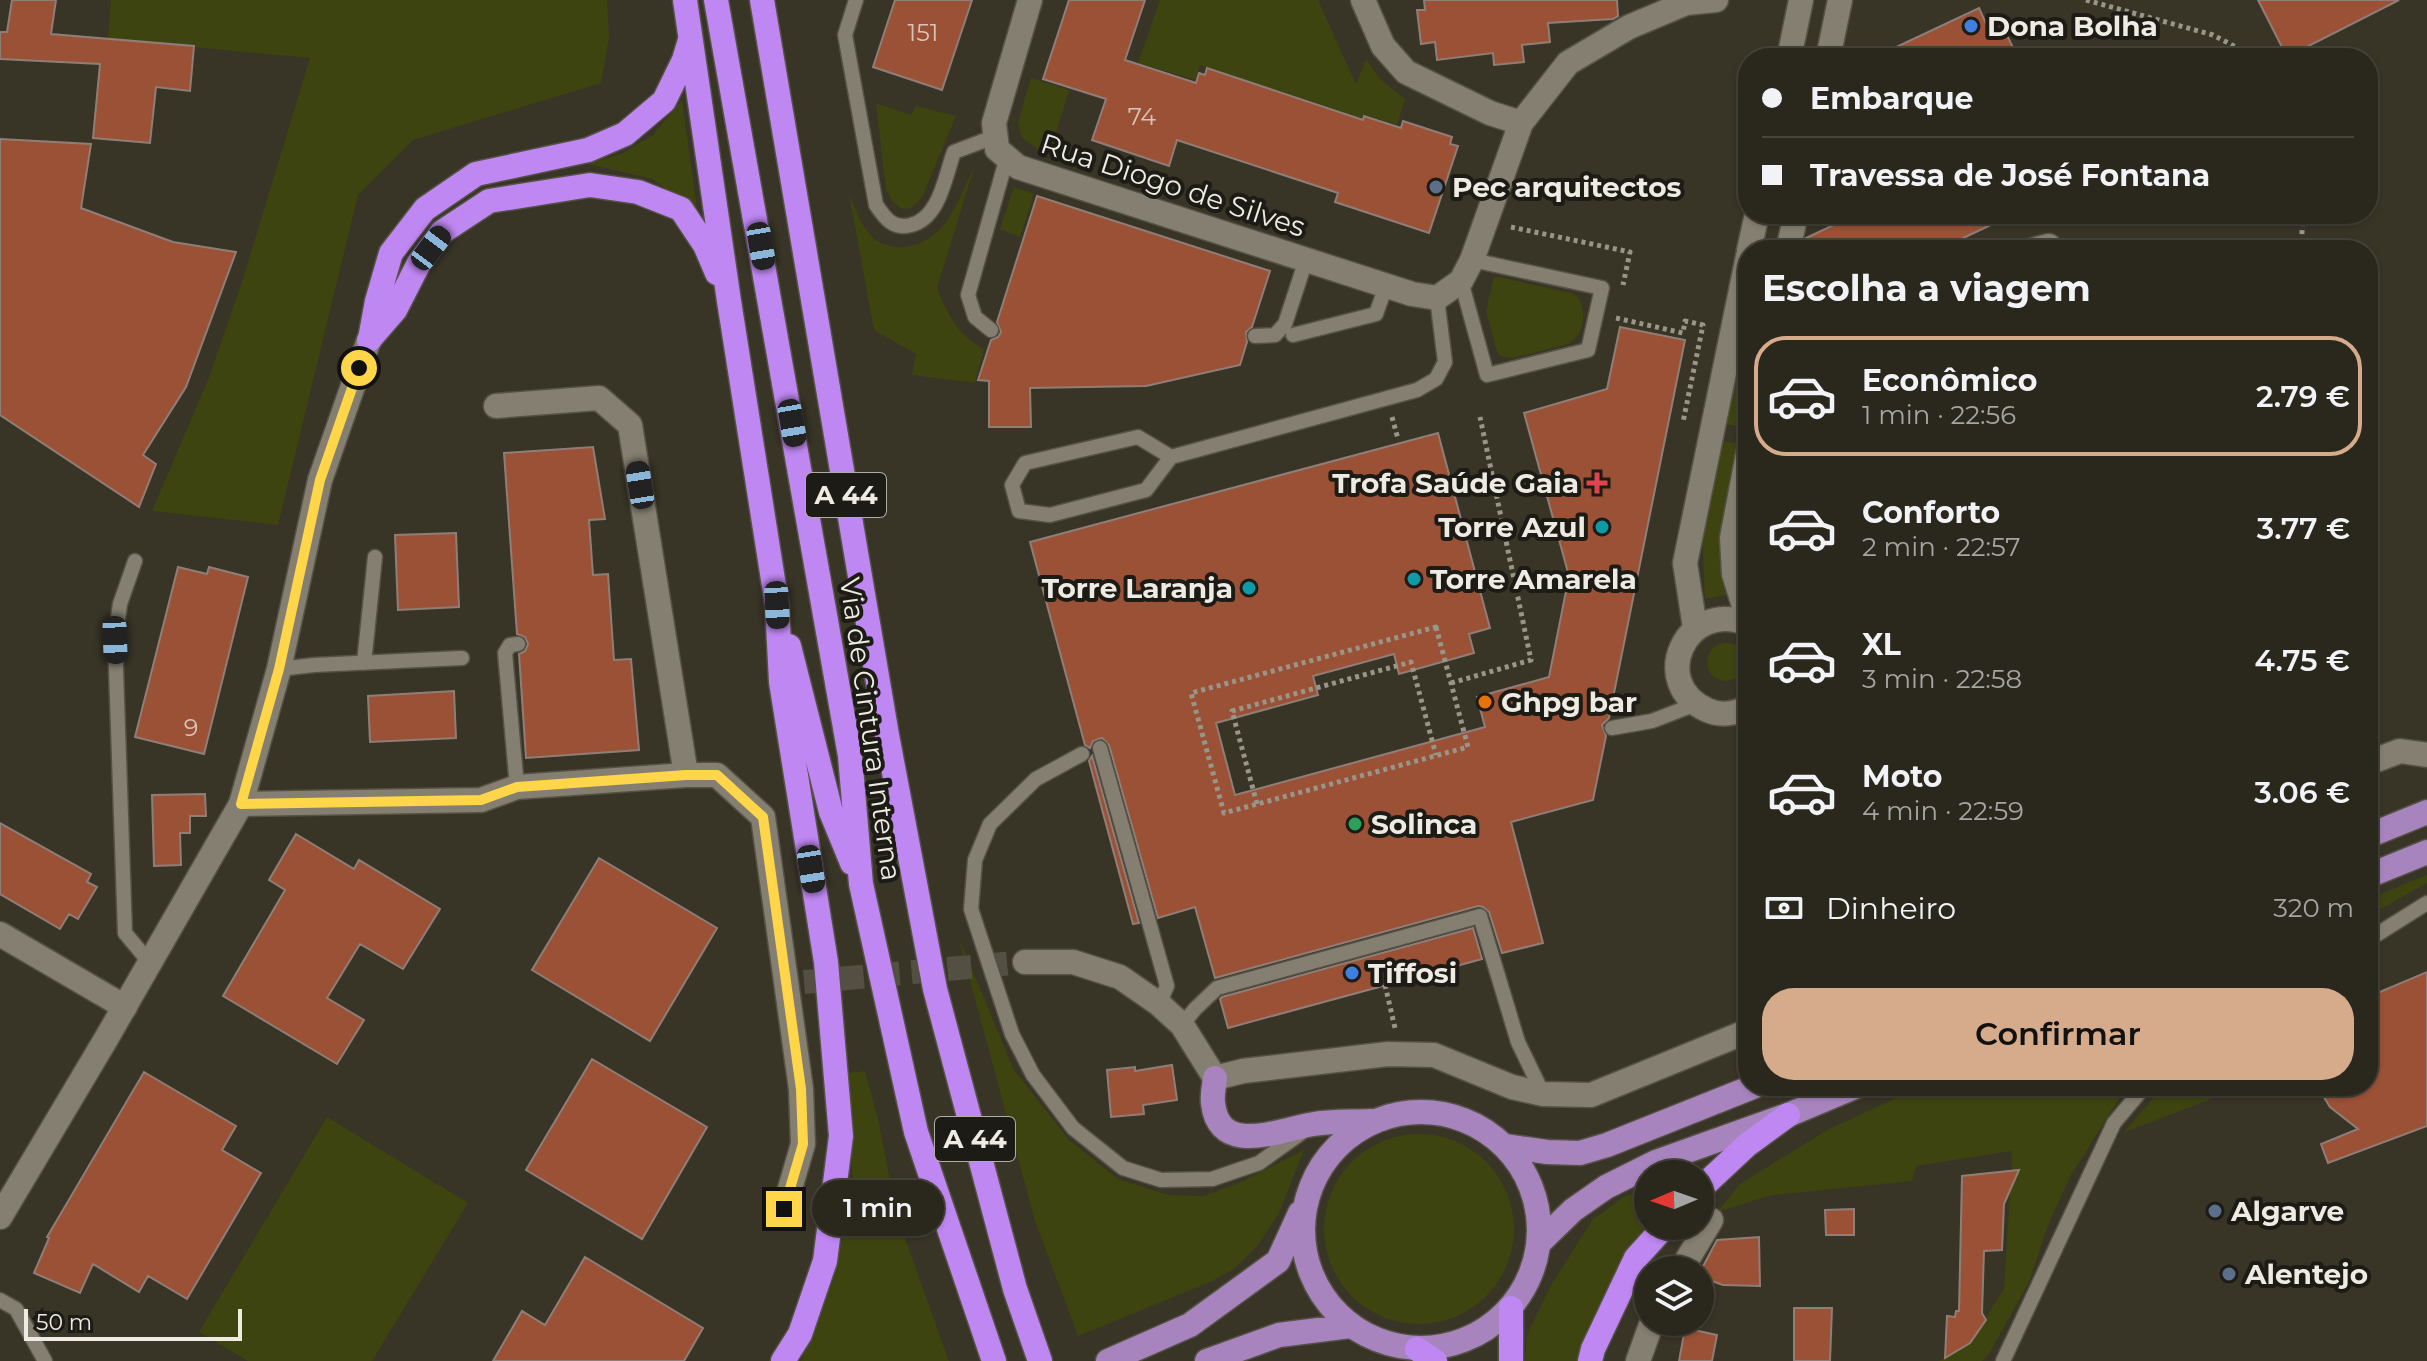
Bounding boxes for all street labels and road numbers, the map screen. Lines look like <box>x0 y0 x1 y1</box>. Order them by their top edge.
street label: Rua Diogo de Silves <box>1036 126 1310 244</box>
road number: A 44 <box>806 473 886 517</box>
street label: Via de Cintura Interna <box>833 575 909 883</box>
road number: A 44 <box>935 1117 1015 1161</box>

